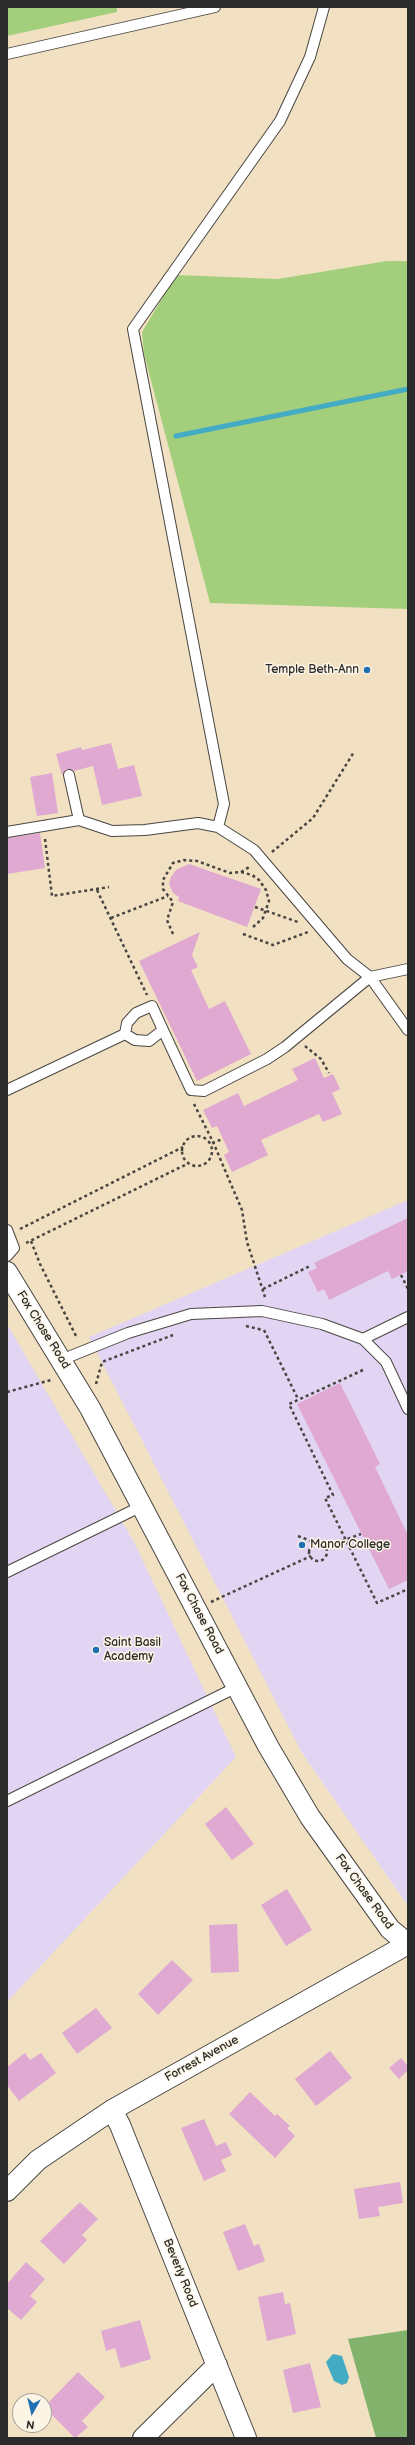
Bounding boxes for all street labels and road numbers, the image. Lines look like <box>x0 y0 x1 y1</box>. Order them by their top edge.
street label: Fox Chase Road <box>13 1288 73 1372</box>
street label: Fox Chase Road <box>172 1571 226 1657</box>
street label: Fox Chase Road <box>332 1852 396 1932</box>
street label: Forrest Avenue <box>163 2033 241 2085</box>
street label: Beverly Road <box>160 2237 200 2309</box>

